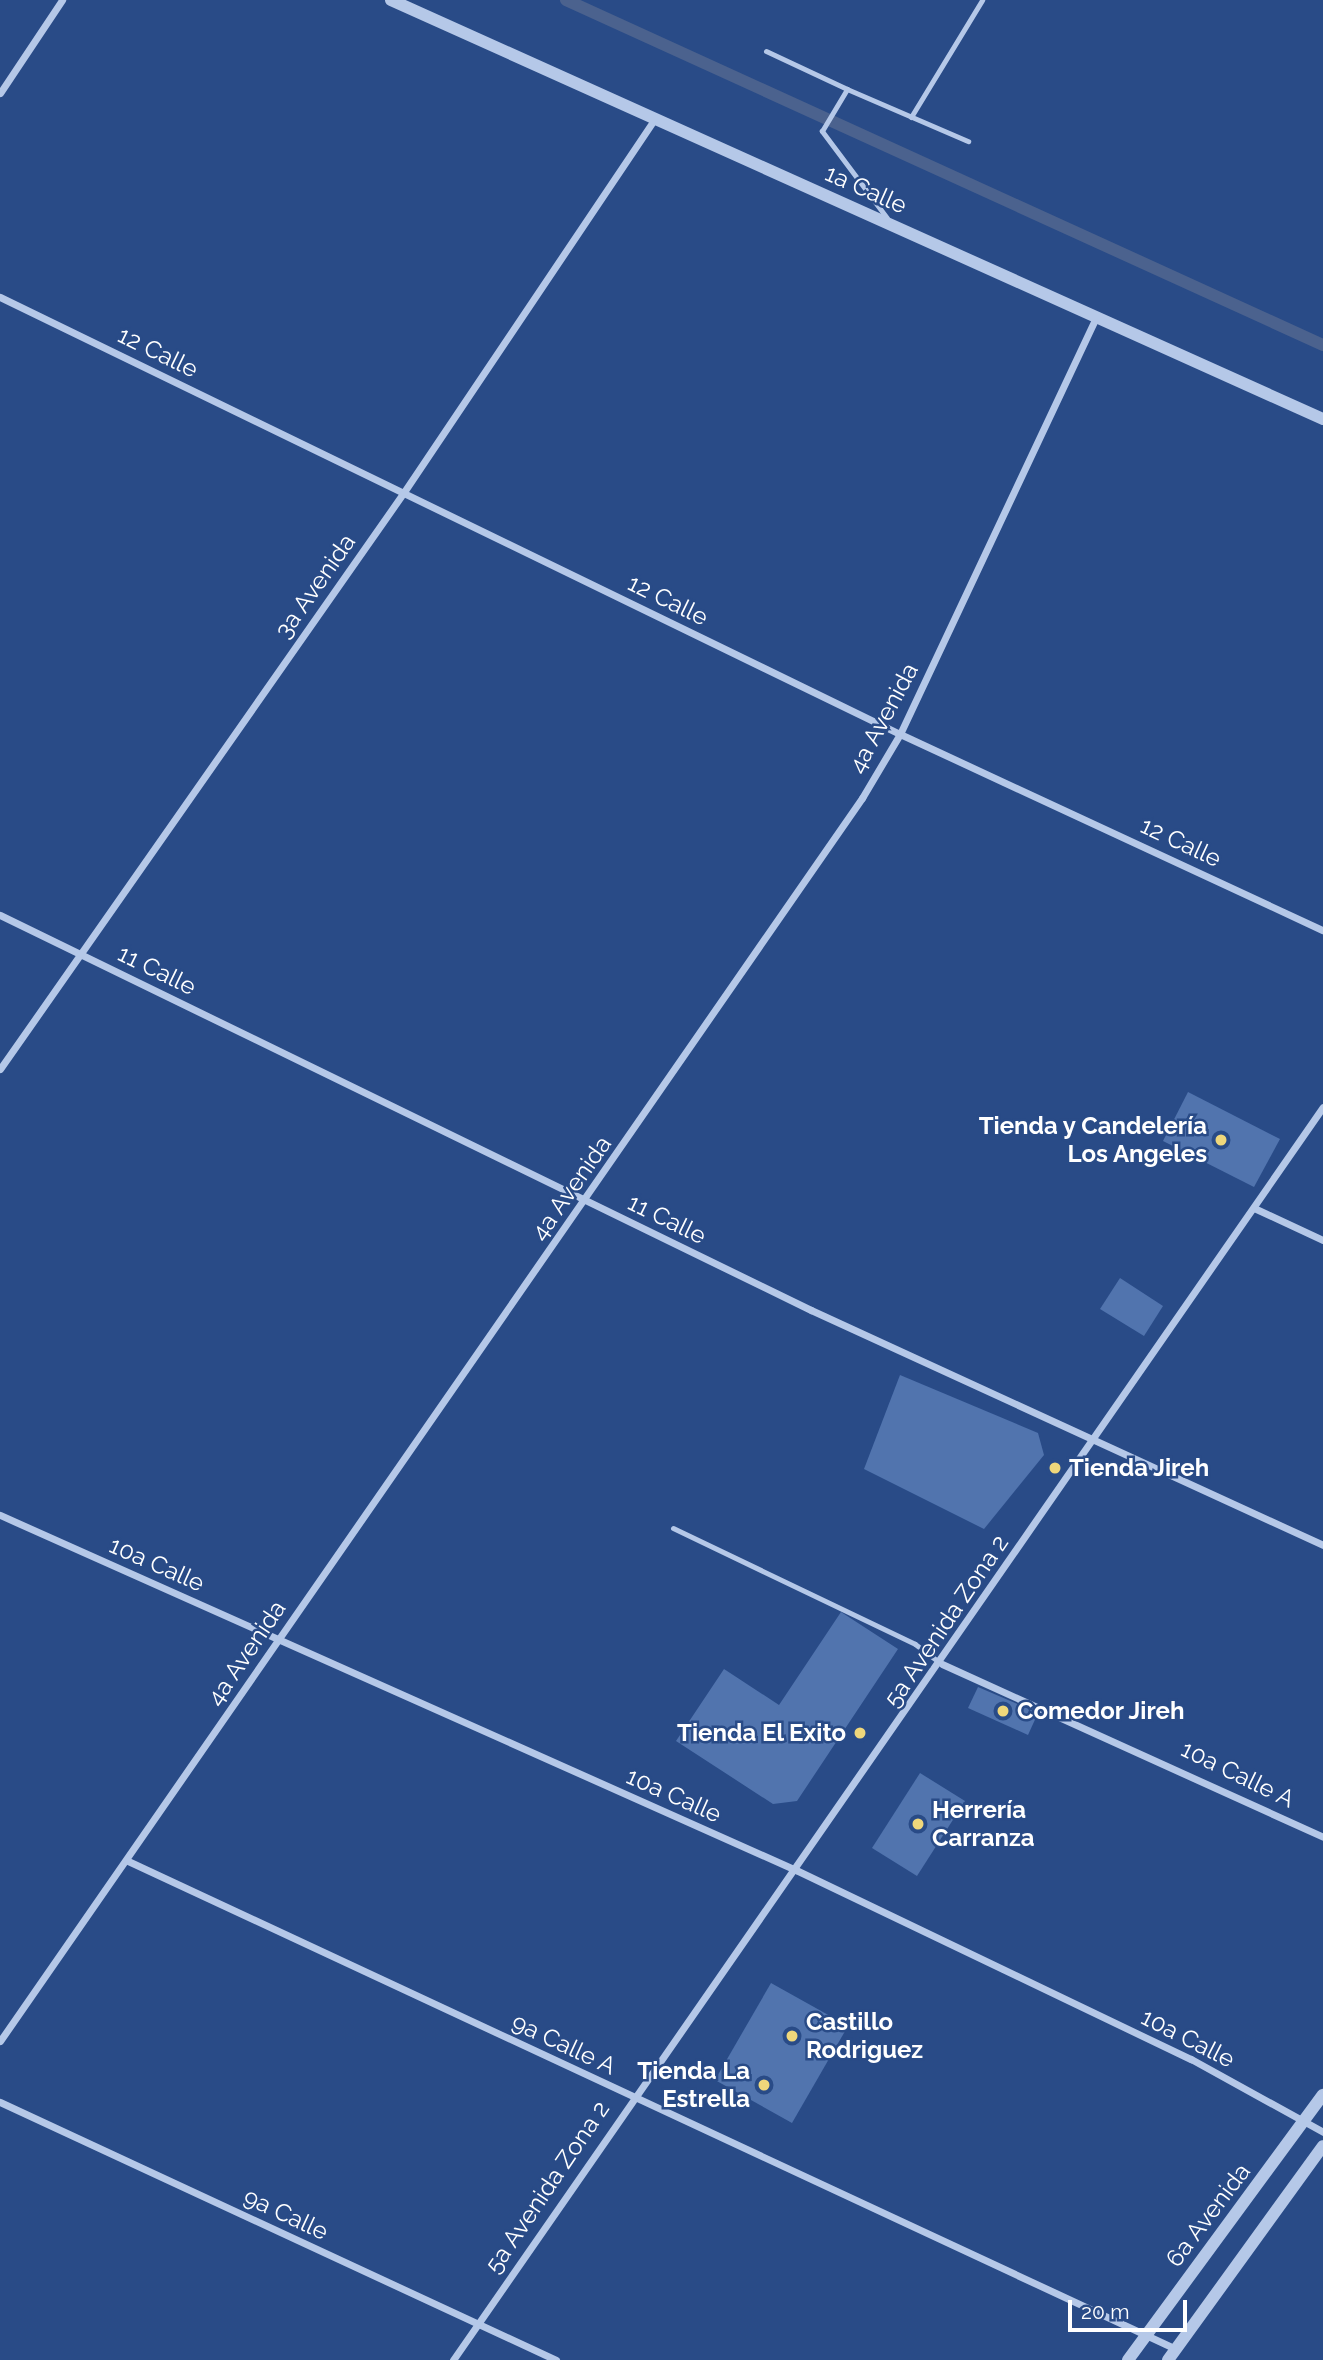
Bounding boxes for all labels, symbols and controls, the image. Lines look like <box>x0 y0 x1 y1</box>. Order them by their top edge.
street label: 1a Calle <box>821 158 911 220</box>
street label: 12 Calle <box>113 320 203 384</box>
street label: 3a Avenida <box>268 528 362 644</box>
street label: 12 Calle <box>623 568 713 632</box>
street label: 4a Avenida <box>842 658 924 778</box>
street label: 12 Calle <box>1136 811 1226 873</box>
street label: 11 Calle <box>113 939 201 1001</box>
place label: Tienda y Candelería Los Angeles <box>977 1112 1207 1168</box>
street label: 4a Avenida <box>524 1130 618 1246</box>
marker: Tienda y Candelería Los Angeles <box>1213 1132 1229 1148</box>
street label: 11 Calle <box>623 1188 711 1250</box>
place label: Tienda Jireh <box>1069 1454 1210 1482</box>
marker: Tienda Jireh <box>1047 1460 1063 1476</box>
street label: 5a Avenida Zona 2 <box>878 1529 1014 1713</box>
street label: 10a Calle <box>105 1530 209 1598</box>
street label: 4a Avenida <box>200 1595 292 1711</box>
place label: Comedor Jireh <box>1017 1697 1186 1725</box>
marker: Comedor Jireh <box>995 1703 1011 1719</box>
place label: Tienda El Exito <box>676 1719 846 1747</box>
marker: Tienda El Exito <box>852 1725 868 1741</box>
street label: 10a Calle A <box>1176 1734 1300 1814</box>
street label: 10a Calle <box>622 1761 726 1829</box>
place label: Herrería Carranza <box>932 1796 1035 1852</box>
marker: Herrería Carranza <box>910 1816 926 1832</box>
street label: 10a Calle <box>1137 2002 1239 2074</box>
street label: 9a Calle A <box>507 2007 621 2081</box>
place label: Castillo Rodriguez <box>806 2008 923 2064</box>
marker: Castillo Rodriguez <box>784 2028 800 2044</box>
place label: Tienda La Estrella <box>637 2057 750 2113</box>
marker: Tienda La Estrella <box>756 2077 772 2093</box>
street label: 5a Avenida Zona 2 <box>479 2095 615 2279</box>
street label: 6a Avenida <box>1160 2157 1256 2273</box>
street label: 9a Calle <box>239 2182 333 2246</box>
scale bar <box>1071 2286 1190 2330</box>
text: 20 m <box>1081 2299 1129 2324</box>

